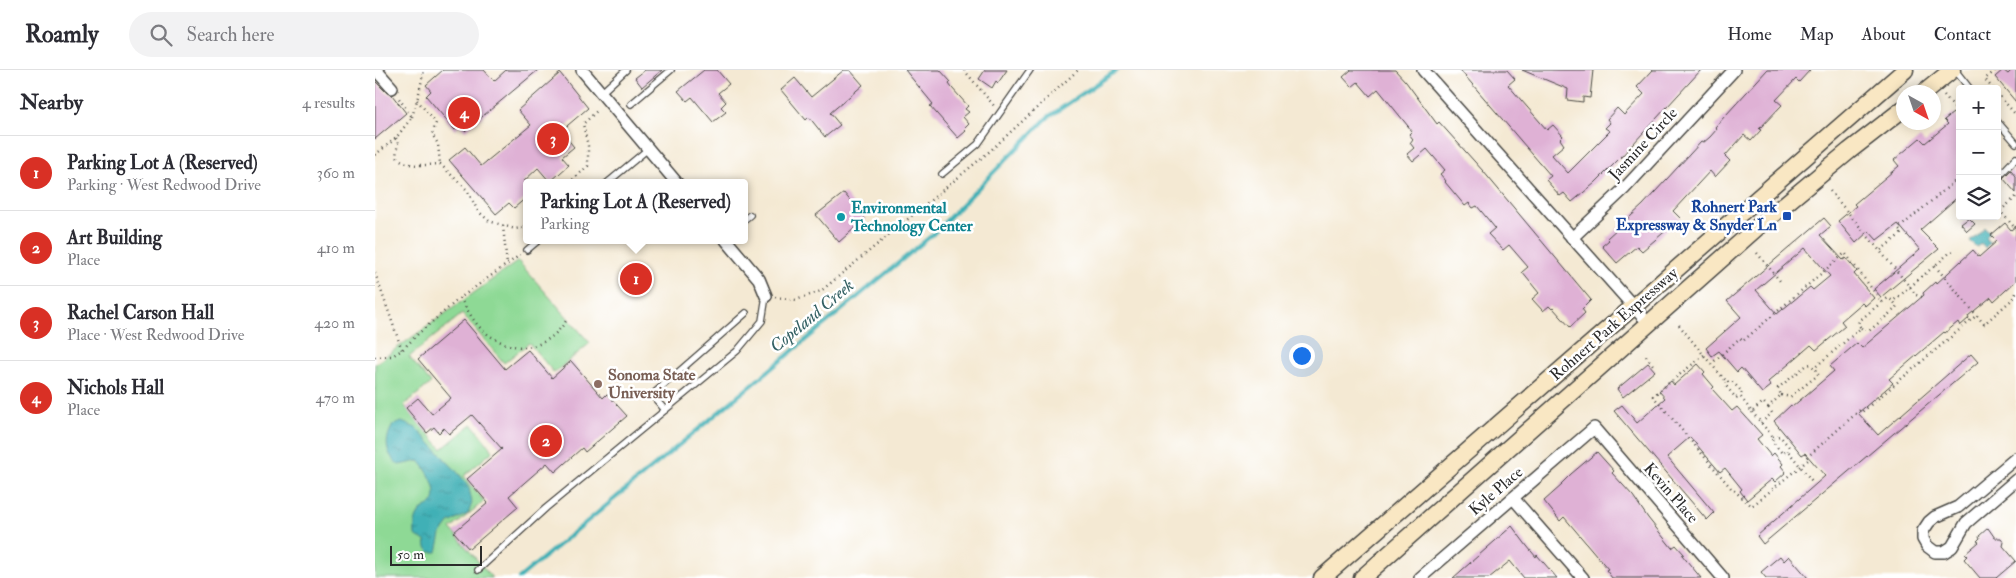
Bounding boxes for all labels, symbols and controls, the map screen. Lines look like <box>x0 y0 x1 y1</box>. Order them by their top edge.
search box <box>129 12 479 57</box>
text: Roamly <box>25 19 99 50</box>
icon: search <box>147 21 175 49</box>
text: Search here <box>187 23 274 47</box>
text: Home <box>1727 23 1772 46</box>
text: Map <box>1800 23 1834 46</box>
text: About <box>1862 23 1906 46</box>
text: Contact <box>1934 23 1991 46</box>
north arrow <box>1896 85 1941 130</box>
map controls <box>1956 85 2001 220</box>
button: + <box>1956 85 2001 130</box>
text: Nearby <box>20 89 83 116</box>
text: 4 results <box>302 93 355 113</box>
pin: 4 <box>448 94 480 132</box>
street label: Jasmine Circle <box>1604 103 1683 186</box>
pin: 3 <box>537 120 569 158</box>
button: − <box>1956 130 2001 175</box>
text: Parking Lot A (Reserved) <box>67 151 258 175</box>
text: 1 <box>33 163 39 183</box>
text: 360 m <box>317 163 355 183</box>
text: Parking · West Redwood Drive <box>67 175 261 195</box>
button: layers <box>1956 175 2001 220</box>
popup <box>523 179 748 244</box>
text: Parking Lot A (Reserved) <box>540 190 731 214</box>
place label: Rohnert Park Expressway & Snyder Ln <box>1616 197 1778 236</box>
place label: Environmental Technology Center <box>850 198 974 237</box>
marker: Rohnert Park Expressway & Snyder Ln <box>1781 210 1793 222</box>
marker: Environmental Technology Center <box>835 211 847 223</box>
text: Parking <box>540 214 590 234</box>
text: Art Building <box>67 226 162 250</box>
text: 2 <box>32 238 40 258</box>
text: 410 m <box>317 238 355 258</box>
text: Place <box>67 250 100 270</box>
pin: 1 <box>620 260 652 298</box>
street label: Rohnert Park Expressway <box>1546 262 1683 386</box>
water label: Copeland Creek <box>765 274 859 358</box>
text: Rachel Carson Hall <box>67 301 214 325</box>
text: 3 <box>33 313 39 333</box>
text: 420 m <box>314 313 355 333</box>
text: Place · West Redwood Drive <box>67 325 245 345</box>
your location <box>1289 343 1315 369</box>
place label: Sonoma State University <box>608 365 696 404</box>
text: Nichols Hall <box>67 376 164 400</box>
marker: Sonoma State University <box>592 378 604 390</box>
text: 4 <box>32 388 40 408</box>
text: 470 m <box>315 388 355 408</box>
text: Place <box>67 400 100 420</box>
pin: 2 <box>530 422 562 460</box>
street label: Kevin Place <box>1639 459 1703 528</box>
street label: Kyle Place <box>1465 462 1527 520</box>
scale bar <box>390 543 483 566</box>
text: 50 m <box>397 546 424 563</box>

